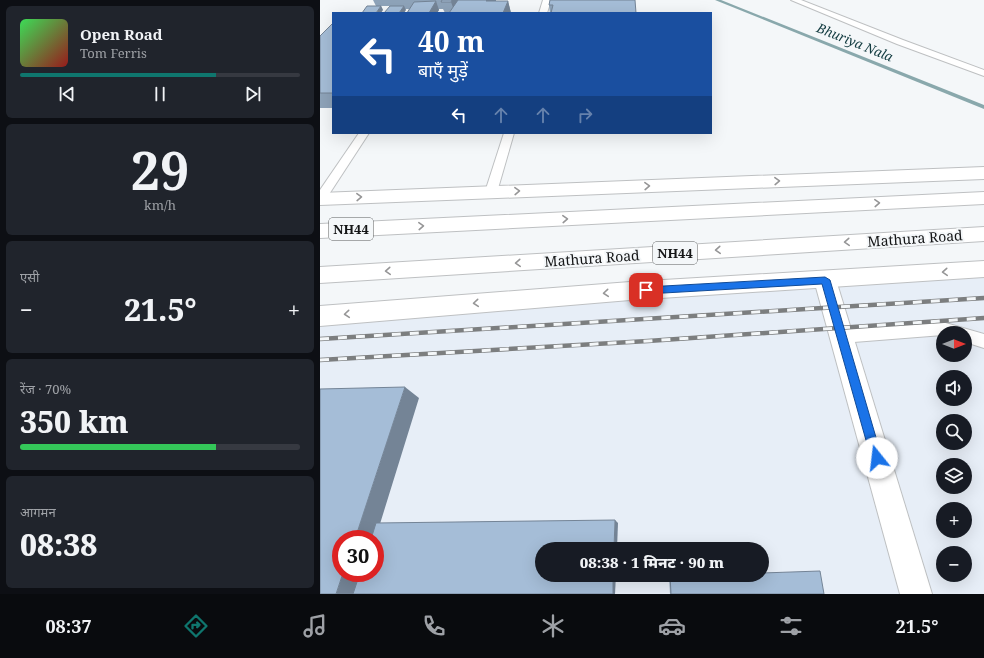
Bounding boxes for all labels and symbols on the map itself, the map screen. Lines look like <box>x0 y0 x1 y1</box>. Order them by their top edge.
water label: Bhuriya Nala <box>813 18 896 66</box>
one-way arrow <box>774 177 780 185</box>
one-way arrow <box>644 182 650 190</box>
one-way arrow <box>514 187 520 195</box>
one-way arrow <box>356 193 362 201</box>
one-way arrow <box>874 199 880 208</box>
one-way arrow <box>562 214 568 223</box>
road number: NH44 <box>329 218 373 240</box>
one-way arrow <box>418 222 424 230</box>
street label: Mathura Road <box>867 225 964 251</box>
one-way arrow <box>844 238 850 247</box>
road number: NH44 <box>653 242 697 264</box>
street label: Mathura Road <box>544 245 641 271</box>
one-way arrow <box>714 246 721 255</box>
one-way arrow <box>515 258 521 267</box>
one-way arrow <box>385 266 391 275</box>
one-way arrow <box>942 268 948 277</box>
pin <box>629 273 663 307</box>
one-way arrow <box>603 289 609 298</box>
one-way arrow <box>473 299 479 308</box>
one-way arrow <box>344 309 350 318</box>
north arrow <box>936 326 972 362</box>
position arrow <box>856 437 898 479</box>
speed limit sign: 30 <box>332 530 384 582</box>

